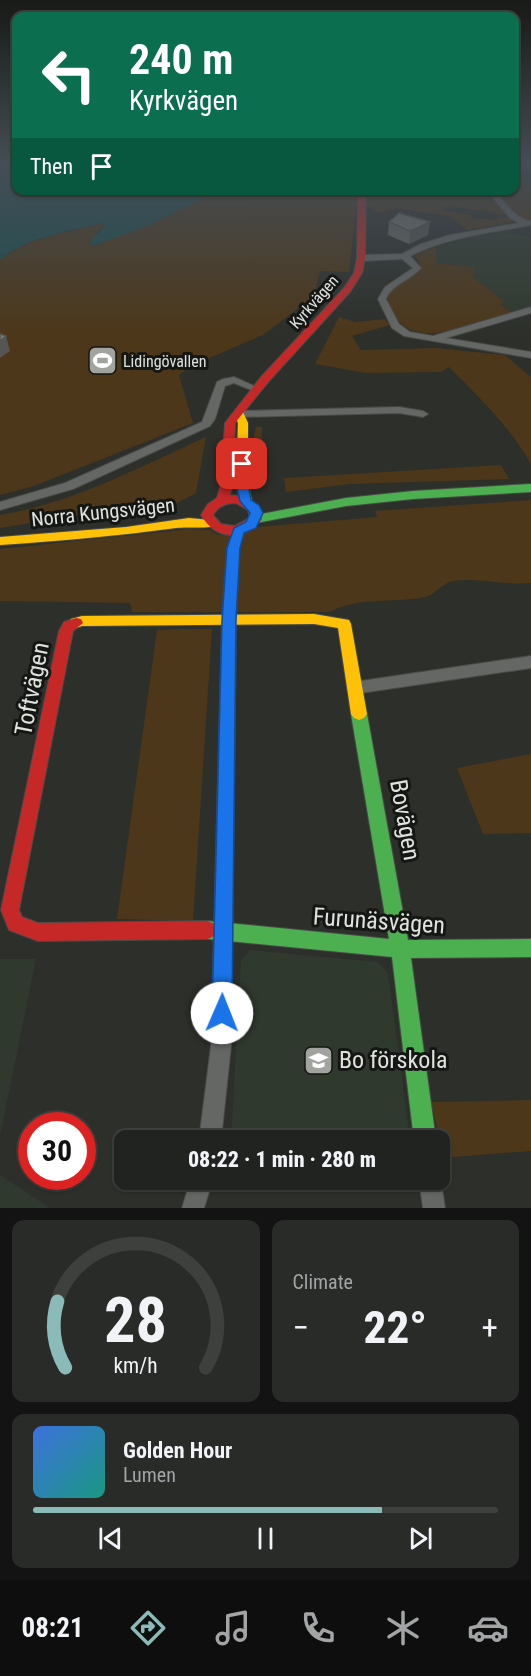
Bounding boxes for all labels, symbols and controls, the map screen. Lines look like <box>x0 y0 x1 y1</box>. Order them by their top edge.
text: 240 m <box>129 35 234 84</box>
icon: left <box>30 36 108 114</box>
text: Kyrkvägen <box>129 85 238 117</box>
icon: arrive <box>85 150 118 183</box>
text: Then <box>30 154 73 179</box>
street label: Kyrkvägen <box>286 271 342 333</box>
sports icon: Lidingövallen <box>86 345 118 377</box>
place label: Lidingövallen <box>123 352 206 371</box>
pin <box>216 438 267 489</box>
icon: arrive <box>225 447 258 480</box>
street label: Norra Kungsvägen <box>30 493 176 531</box>
street label: Toftvägen <box>9 640 55 738</box>
street label: Bovägen <box>384 778 426 862</box>
street label: Furunäsvägen <box>312 902 446 940</box>
position arrow <box>190 981 254 1045</box>
school or university icon: Bo förskola <box>302 1044 334 1076</box>
place label: Bo förskola <box>339 1046 447 1074</box>
speed limit sign: 30 <box>18 1112 96 1190</box>
text: 08:22 · 1 min · 280 m <box>188 1147 376 1172</box>
text: Climate <box>293 1270 353 1294</box>
text: 28 <box>104 1284 167 1357</box>
text: 22° <box>364 1301 427 1354</box>
text: − <box>293 1308 309 1347</box>
text: + <box>482 1308 498 1347</box>
text: km/h <box>114 1353 158 1378</box>
text: Golden Hour <box>123 1438 232 1463</box>
text: Lumen <box>123 1463 176 1487</box>
icon: previous <box>94 1522 127 1555</box>
icon: pause <box>249 1522 282 1555</box>
icon: next <box>404 1522 437 1555</box>
icon: directions <box>127 1607 169 1649</box>
icon: music <box>212 1607 254 1649</box>
icon: phone <box>297 1607 339 1649</box>
icon: climate <box>382 1607 424 1649</box>
icon: car <box>467 1607 509 1649</box>
text: 08:21 <box>22 1612 84 1644</box>

